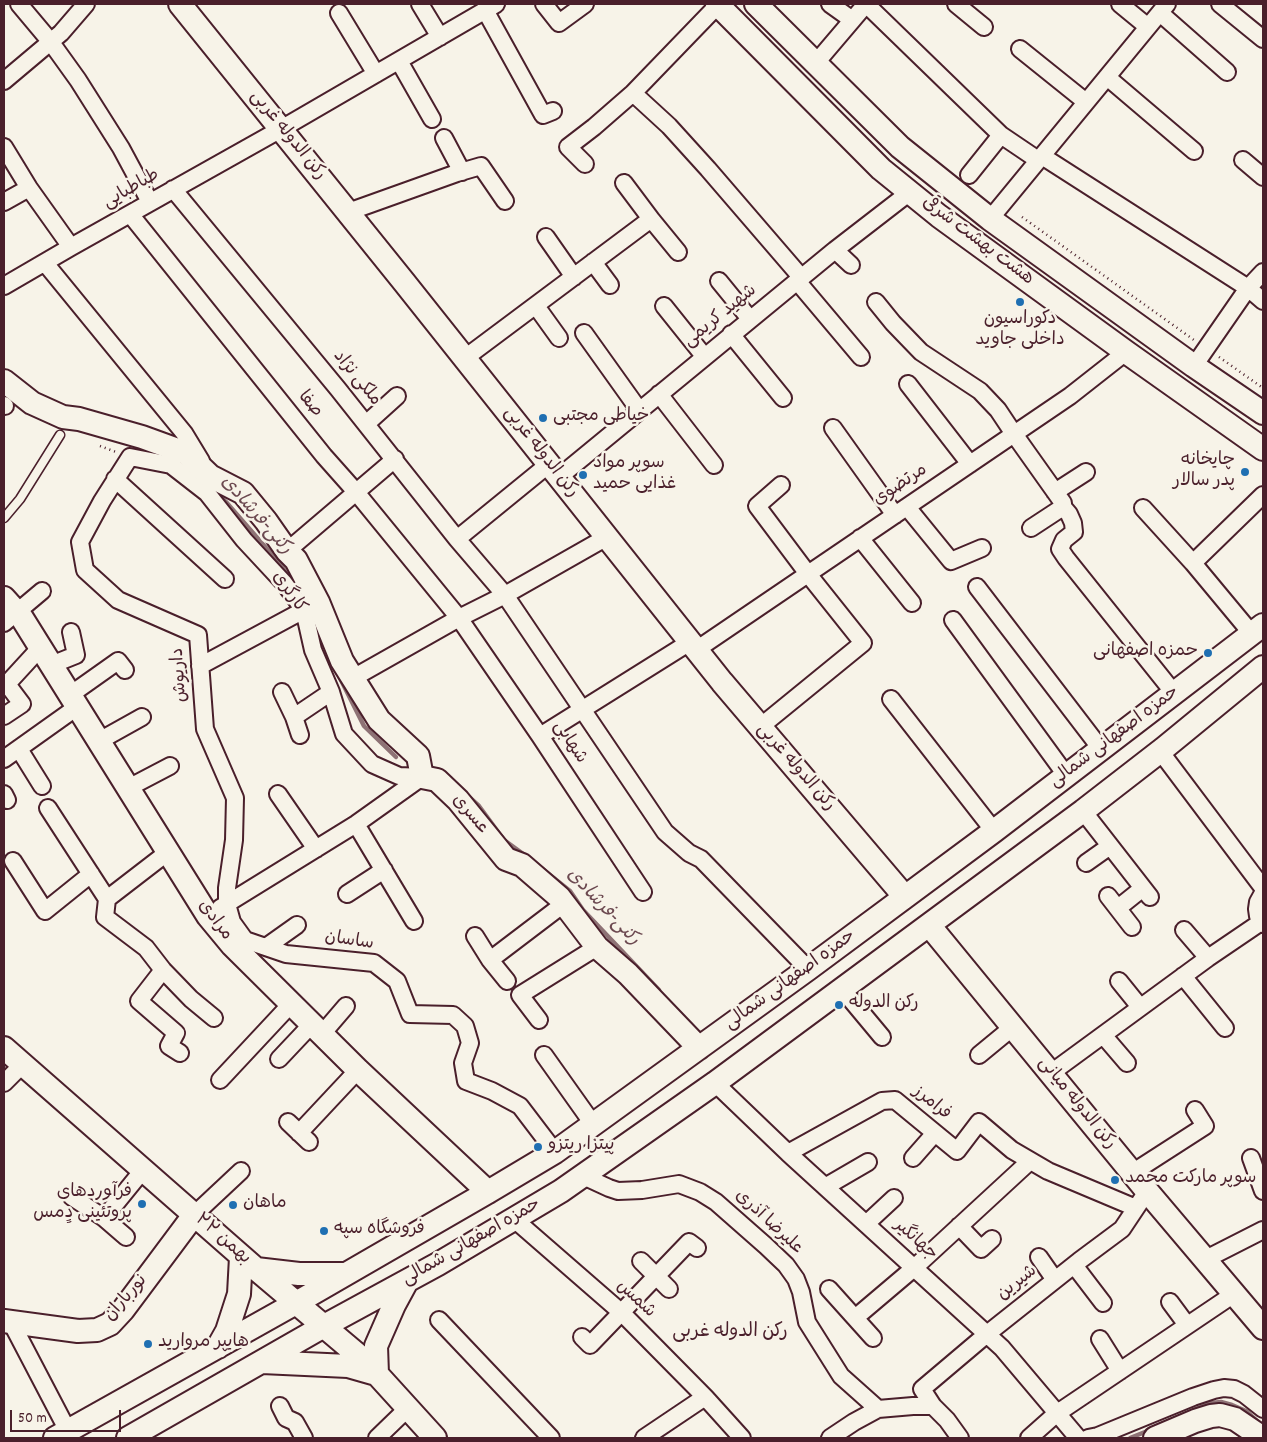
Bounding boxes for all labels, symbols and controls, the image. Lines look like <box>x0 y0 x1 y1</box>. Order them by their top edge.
street label: رکن الدوله غربی <box>244 87 330 185</box>
street label: طباطبایی <box>100 165 164 215</box>
street label: هشت بهشت شرقی <box>917 193 1037 291</box>
street label: شهید کریمی <box>680 281 762 353</box>
marker: دکوراسیون داخلی جاوید <box>1014 296 1026 308</box>
place label: دکوراسیون داخلی جاوید <box>975 310 1065 352</box>
street label: ملکی نژاد <box>327 347 385 411</box>
street label: صفا <box>292 387 326 423</box>
street label: رکن الدوله غربی <box>498 403 582 503</box>
place label: خیاطی مجتبی <box>553 407 649 429</box>
marker: خیاطی مجتبی <box>537 412 549 424</box>
place label: چایخانه پدر سالار <box>1173 451 1235 494</box>
place label: سوپر مواد غذایی حمید <box>593 454 676 496</box>
street label: مرتضوی <box>870 460 932 512</box>
marker: چایخانه پدر سالار <box>1239 466 1251 478</box>
marker: سوپر مواد غذایی حمید <box>577 469 589 481</box>
water label: رکنی-فرشادی <box>214 472 296 560</box>
street label: کارگری <box>266 568 310 618</box>
place label: حمزه اصفهانی <box>1093 642 1198 664</box>
street label: داریوش <box>168 647 194 703</box>
marker: حمزه اصفهانی <box>1202 647 1214 659</box>
street label: حمزه اصفهانی شمالی <box>1046 682 1184 794</box>
street label: شهابی <box>547 717 591 769</box>
street label: رکن الدوله غربی <box>751 720 839 816</box>
street label: عسری <box>446 791 492 839</box>
water label: رکنی-فرشادی <box>560 865 644 951</box>
street label: مرادی <box>192 896 236 946</box>
street label: حمزه اصفهانی شمالی <box>721 926 861 1036</box>
street label: ساسان <box>323 927 375 957</box>
place label: رکن الدوله <box>849 994 919 1016</box>
marker: رکن الدوله <box>833 999 845 1011</box>
street label: رکن الدوله میانی <box>1032 1054 1120 1154</box>
street label: فرامرز <box>907 1082 955 1126</box>
place label: پیتزا ریتزو <box>548 1136 615 1158</box>
marker: پیتزا ریتزو <box>532 1141 544 1153</box>
place label: سوپر مارکت محمد <box>1125 1169 1257 1191</box>
marker: سوپر مارکت محمد <box>1109 1174 1121 1186</box>
place label: فرآوردهای پروتئینی دٍمس <box>33 1183 132 1226</box>
street label: علیرضا آذری <box>729 1186 807 1260</box>
place label: ماهان <box>243 1194 287 1216</box>
street label: حمزه اصفهانی شمالی <box>399 1195 545 1291</box>
marker: فرآوردهای پروتئینی دٍمس <box>136 1198 148 1210</box>
marker: ماهان <box>227 1199 239 1211</box>
street label: ۲۲ بهمن <box>190 1210 254 1270</box>
street label: جهانگیر <box>889 1216 941 1266</box>
place label: فروشگاه سپه <box>334 1220 425 1242</box>
marker: فروشگاه سپه <box>318 1225 330 1237</box>
street label: شیرین <box>994 1262 1042 1306</box>
street label: نورباران <box>101 1271 153 1327</box>
street label: شمس <box>611 1276 659 1324</box>
district label: رکن الدوله غربی <box>672 1322 788 1344</box>
place label: هایپر مروارید <box>158 1333 249 1355</box>
marker: هایپر مروارید <box>142 1338 154 1350</box>
scale bar <box>12 1400 124 1432</box>
text: 50 m <box>18 1408 47 1430</box>

